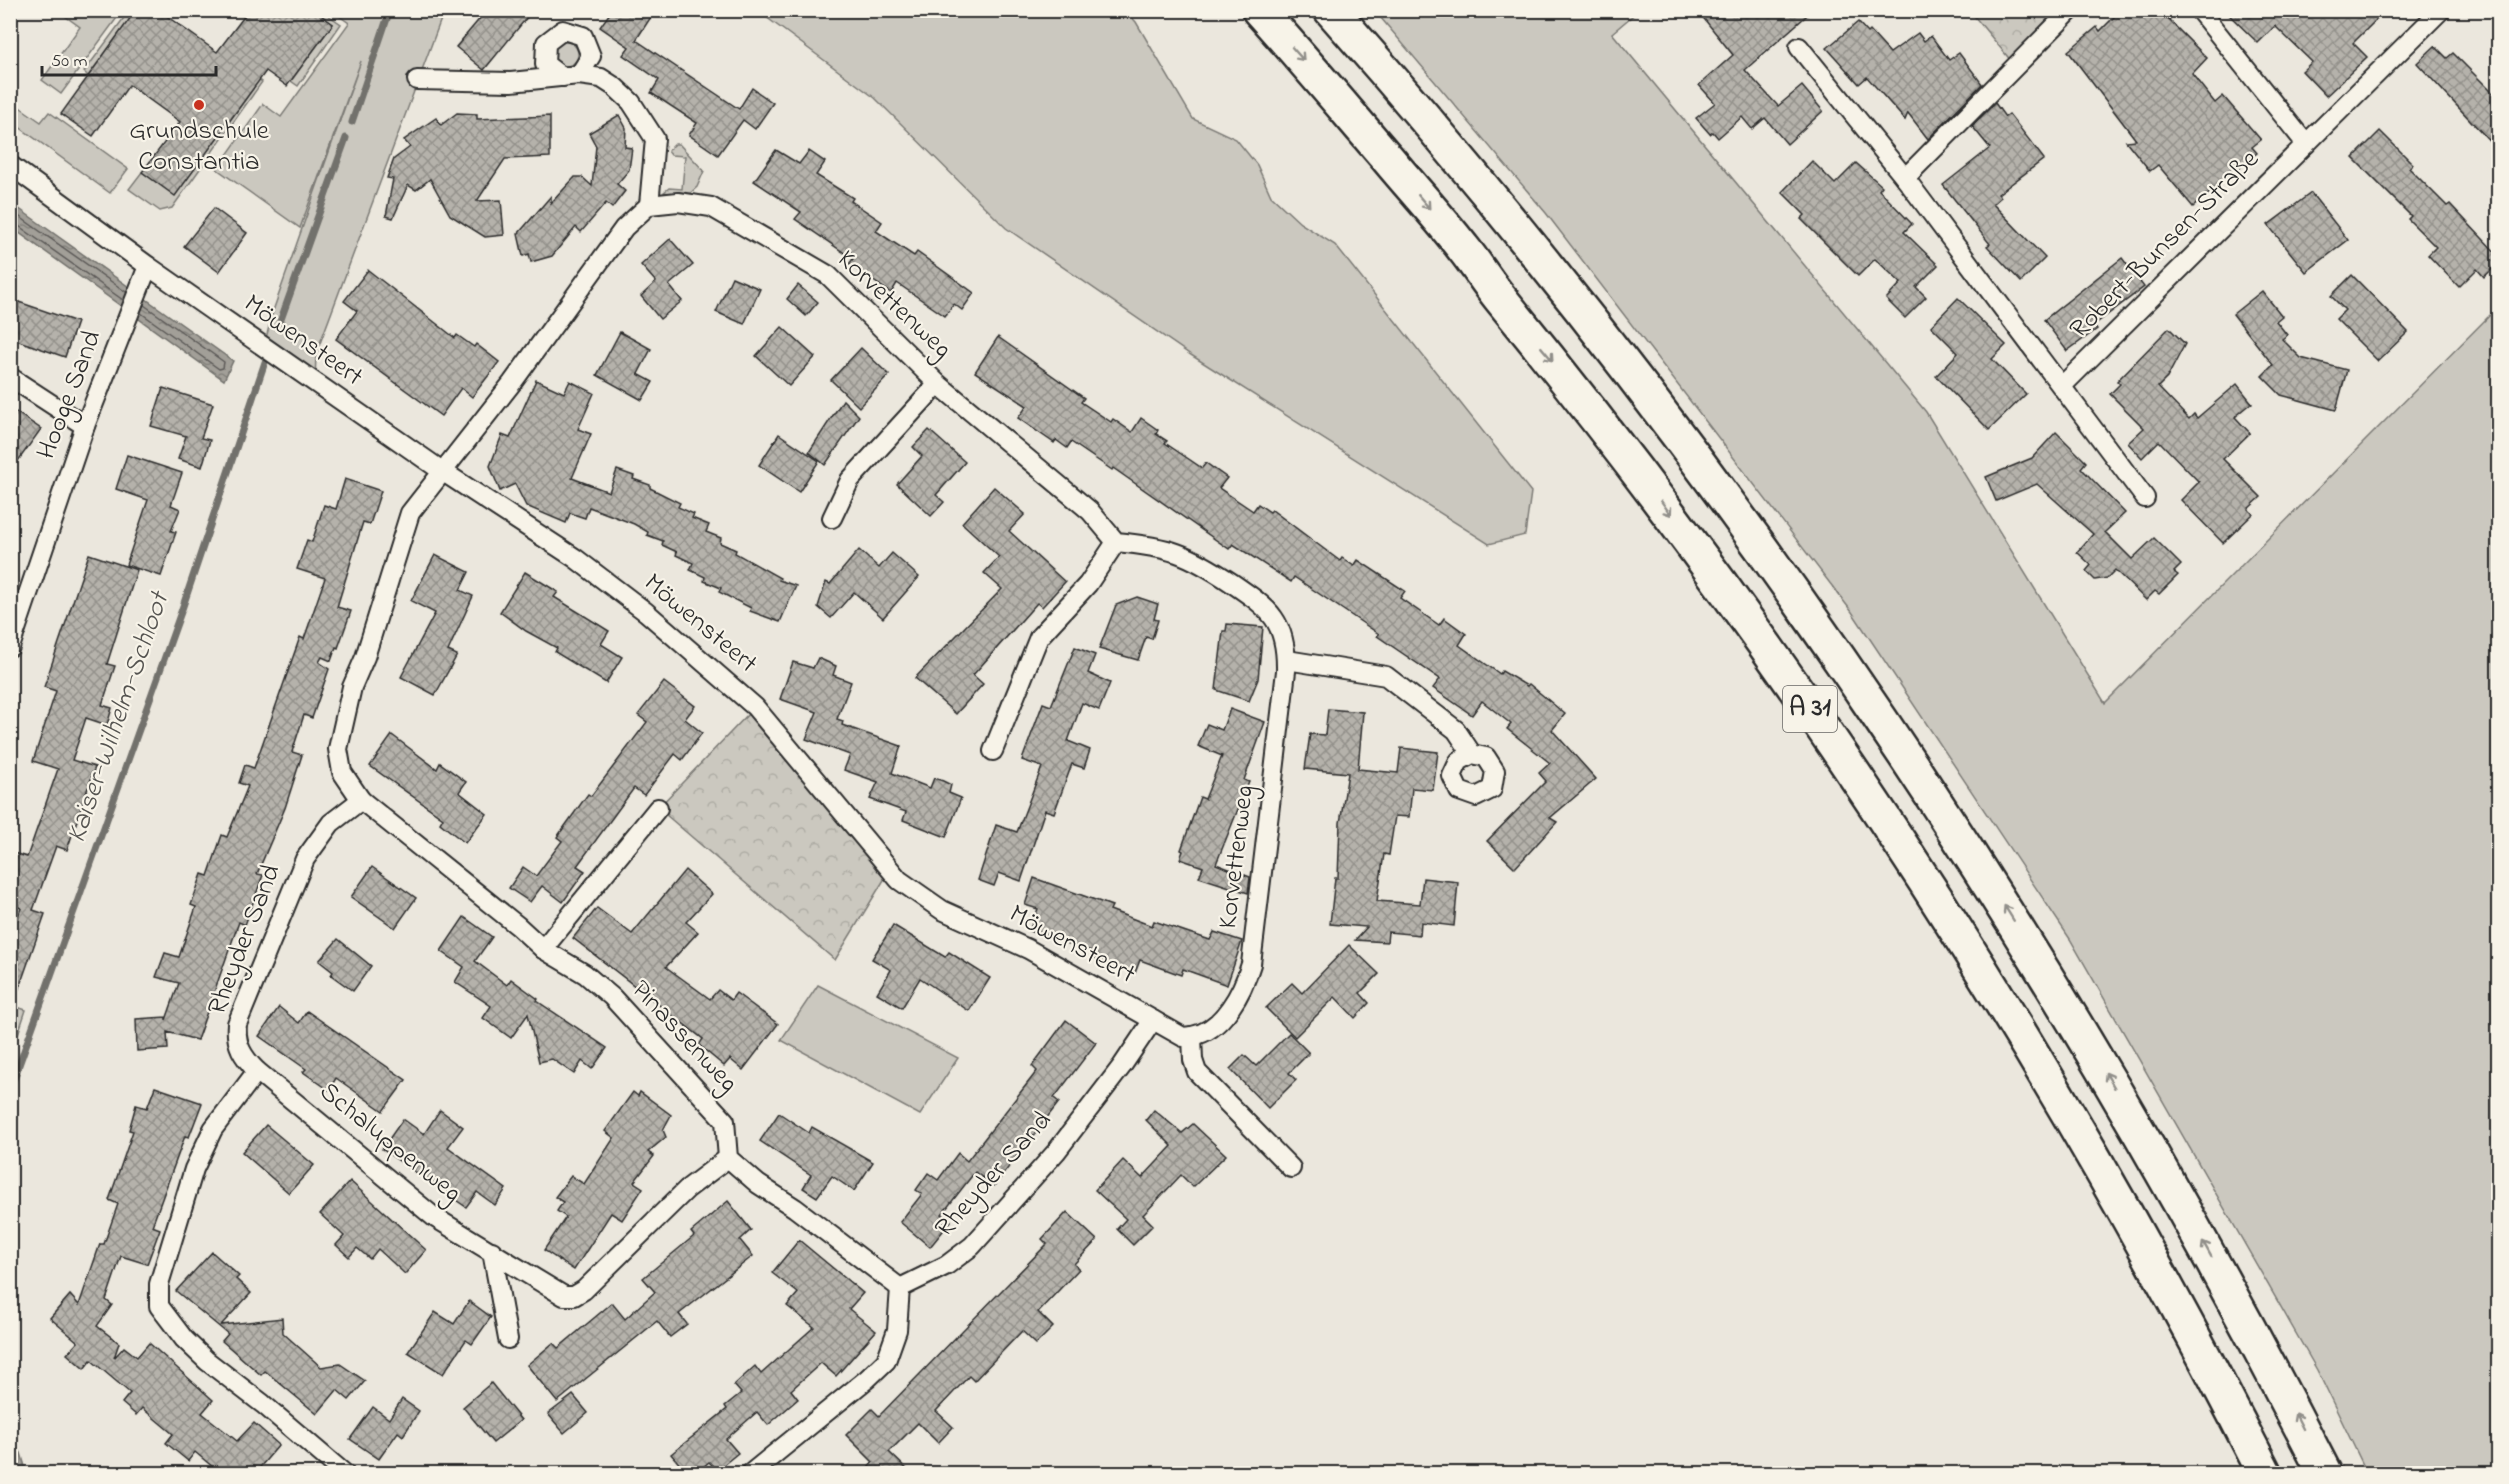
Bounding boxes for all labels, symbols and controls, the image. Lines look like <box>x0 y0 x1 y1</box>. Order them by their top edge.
scale bar <box>42 39 216 77</box>
one-way arrow <box>1291 46 1305 61</box>
text: 50 m <box>51 49 88 75</box>
marker: Grundschule Constantia <box>192 98 206 112</box>
place label: Grundschule Constantia <box>129 112 270 182</box>
street label: Robert-Bunsen-Straße <box>2061 141 2269 349</box>
one-way arrow <box>1418 194 1431 210</box>
street label: Korvettenweg <box>828 242 960 368</box>
street label: Möwensteert <box>235 285 371 397</box>
street label: Hooge Sand <box>28 325 112 465</box>
one-way arrow <box>1540 346 1553 362</box>
one-way arrow <box>1660 500 1672 516</box>
street label: Möwensteert <box>635 565 765 683</box>
water label: Kaiser-Wilhelm-Schloot <box>57 585 182 849</box>
road number: A 31 <box>1783 686 1837 732</box>
street label: Korvettenweg <box>1209 783 1265 931</box>
street label: Rheyder Sand <box>198 859 292 1021</box>
street label: Möwensteert <box>1002 895 1142 995</box>
one-way arrow <box>2003 905 2015 922</box>
street label: Pinassenweg <box>621 972 747 1102</box>
one-way arrow <box>2104 1072 2116 1089</box>
street label: Schaluppenweg <box>310 1073 470 1213</box>
street label: Rheyder Sand <box>926 1103 1062 1247</box>
one-way arrow <box>2201 1241 2212 1259</box>
one-way arrow <box>2292 1413 2304 1431</box>

